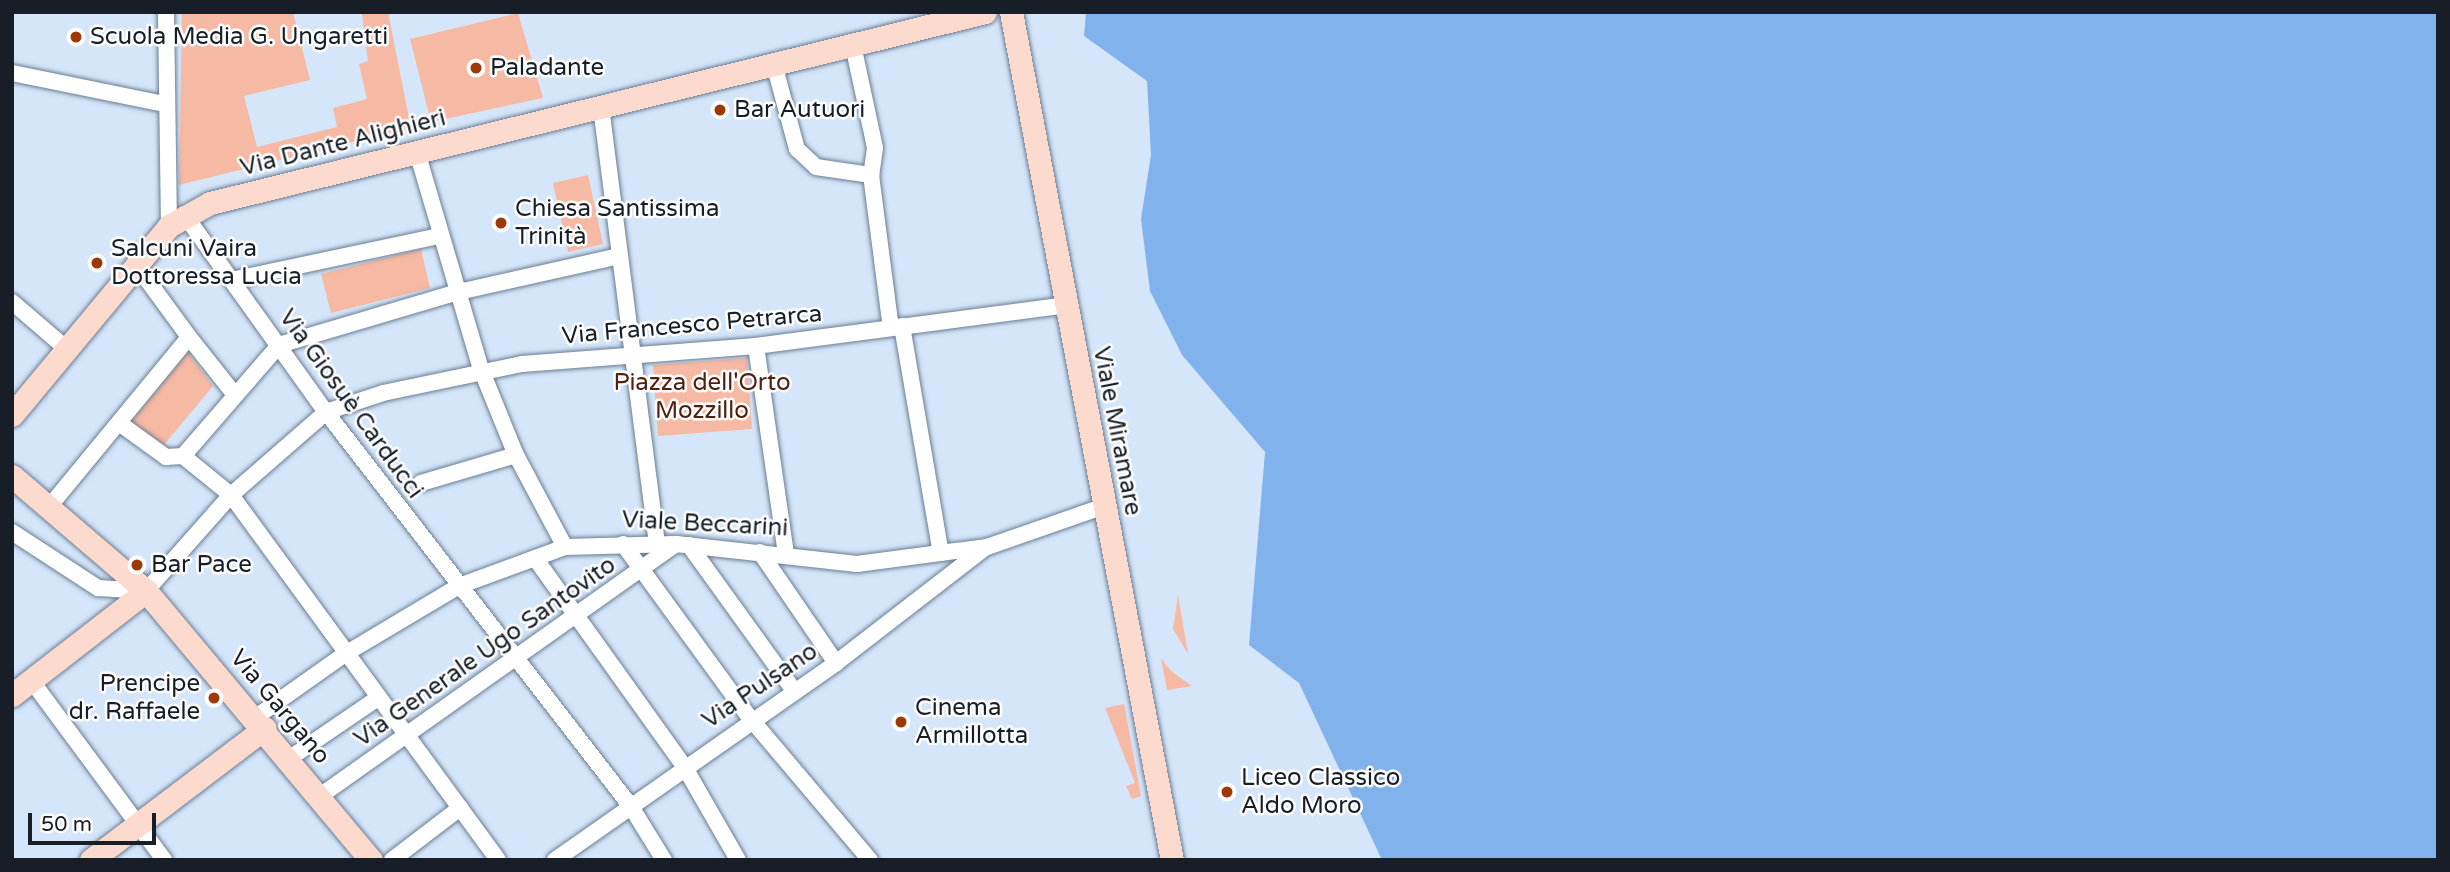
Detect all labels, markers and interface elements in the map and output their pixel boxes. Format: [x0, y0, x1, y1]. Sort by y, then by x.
place label: Scuola Media G. Ungaretti [90, 23, 388, 51]
marker: Scuola Media G. Ungaretti [68, 29, 84, 45]
place label: Paladante [490, 54, 604, 82]
marker: Paladante [468, 60, 484, 76]
place label: Bar Autuori [734, 96, 865, 124]
marker: Bar Autuori [712, 102, 728, 118]
street label: Via Dante Alighieri [237, 104, 449, 182]
place label: Chiesa Santissima Trinità [515, 195, 719, 251]
marker: Chiesa Santissima Trinità [493, 215, 509, 231]
place label: Salcuni Vaira Dottoressa Lucia [111, 235, 302, 291]
marker: Salcuni Vaira Dottoressa Lucia [89, 255, 105, 271]
street label: Via Francesco Petrarca [561, 299, 823, 351]
street label: Via Giosuè Carducci [273, 304, 429, 504]
street label: Viale Miramare [1087, 344, 1147, 518]
park label: Piazza dell'Orto Mozzillo [613, 369, 791, 425]
street label: Viale Beccarini [621, 505, 789, 543]
place label: Bar Pace [151, 551, 252, 579]
street label: Via Generale Ugo Santovito [349, 551, 621, 753]
marker: Bar Pace [129, 557, 145, 573]
street label: Via Pulsano [697, 637, 823, 735]
street label: Via Gargano [224, 644, 336, 770]
place label: Prencipe dr. Raffaele [69, 670, 200, 726]
marker: Prencipe dr. Raffaele [206, 690, 222, 706]
place label: Cinema Armillotta [915, 694, 1028, 750]
marker: Cinema Armillotta [893, 714, 909, 730]
place label: Liceo Classico Aldo Moro [1241, 764, 1400, 820]
marker: Liceo Classico Aldo Moro [1219, 784, 1235, 800]
scale bar [32, 798, 159, 842]
text: 50 m [41, 812, 92, 837]

